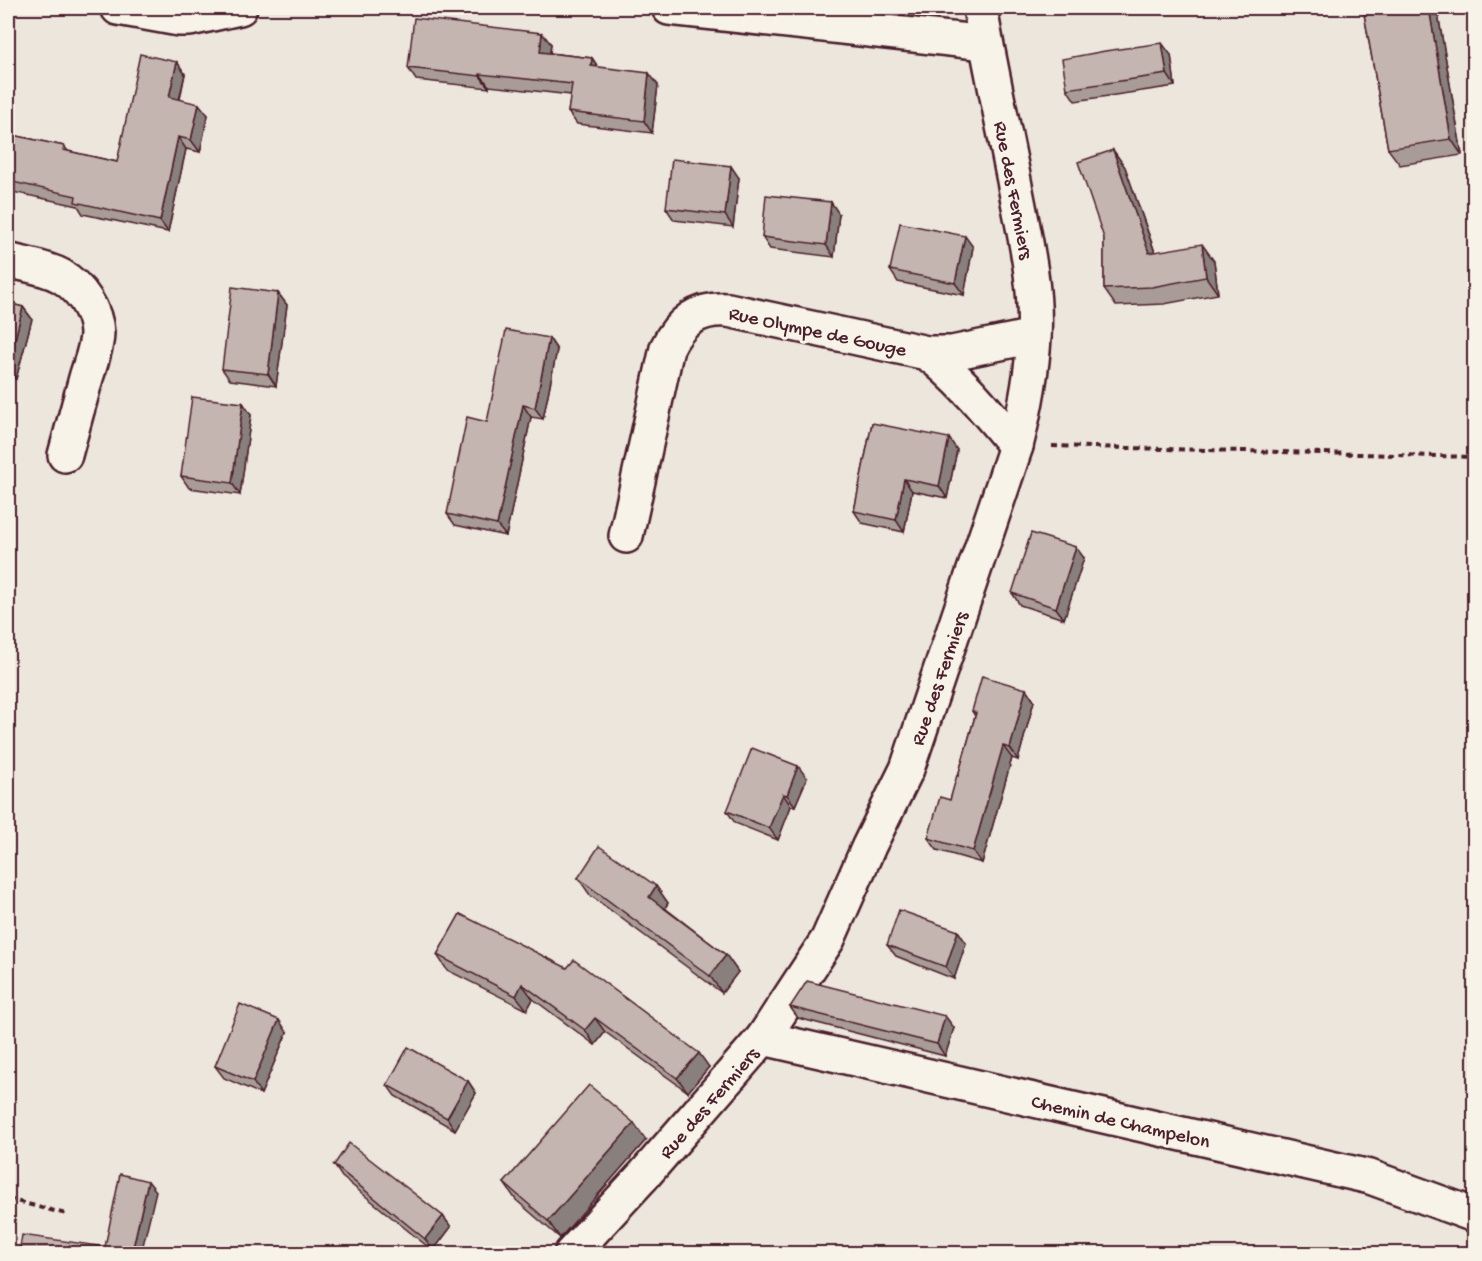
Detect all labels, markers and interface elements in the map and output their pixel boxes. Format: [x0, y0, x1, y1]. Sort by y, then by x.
street label: Rue des Fermiers [987, 120, 1036, 262]
street label: Rue Olympe de Gouge [726, 303, 909, 364]
street label: Rue des Fermiers [908, 609, 975, 749]
street label: Rue des Fermiers [656, 1043, 766, 1165]
street label: Chemin de Champelon [1029, 1092, 1212, 1155]

